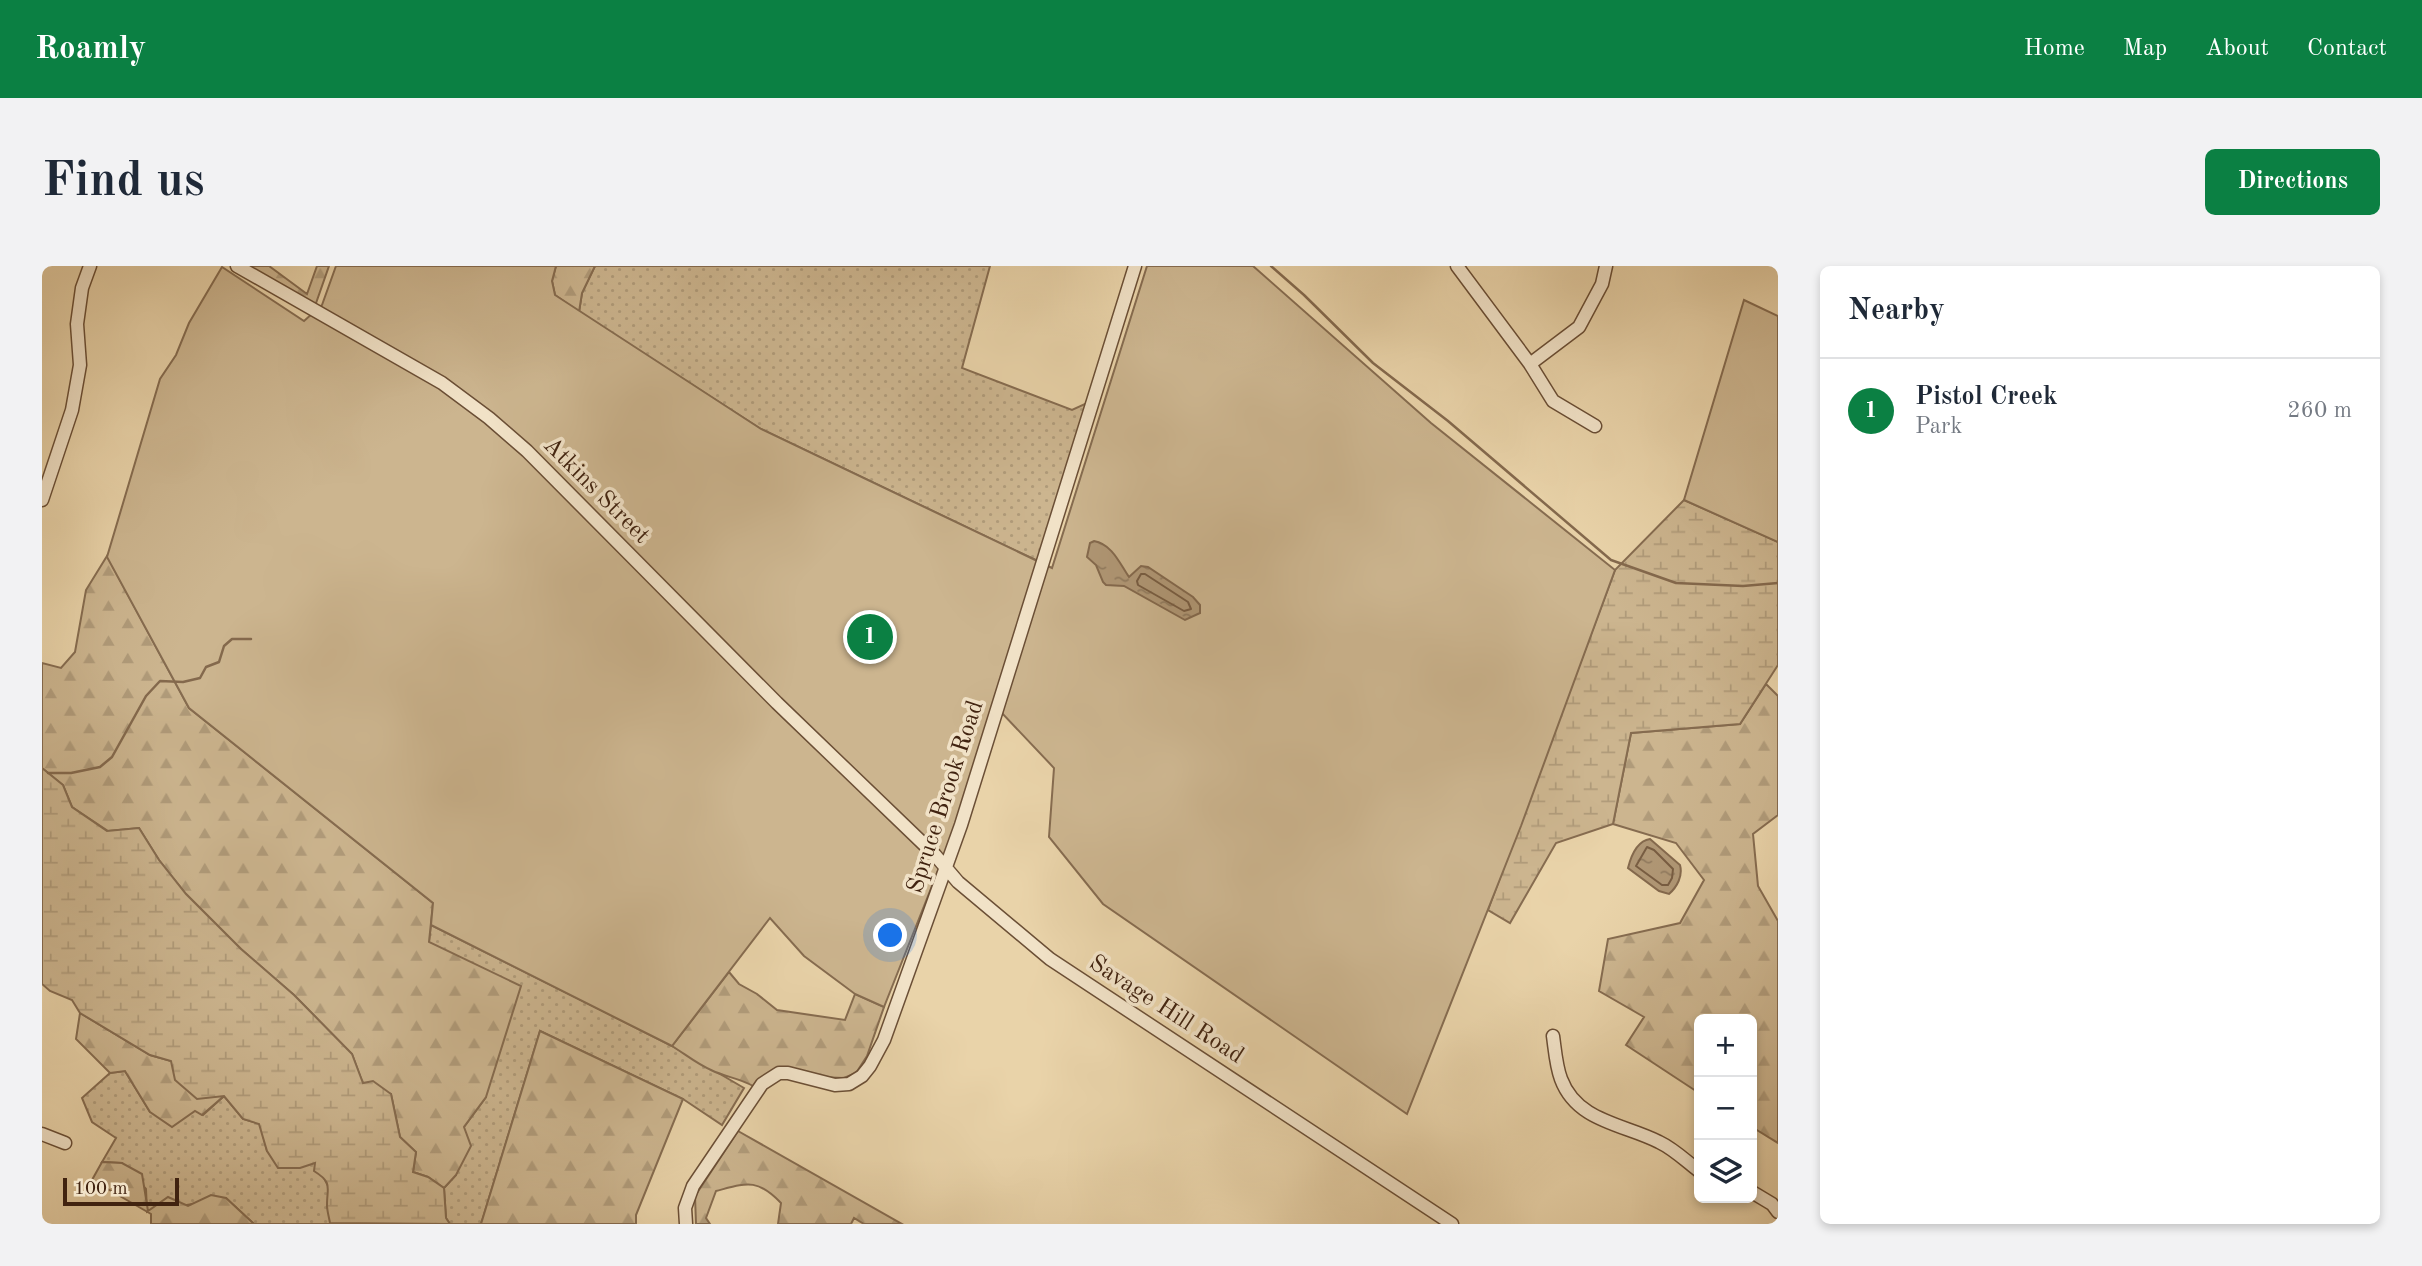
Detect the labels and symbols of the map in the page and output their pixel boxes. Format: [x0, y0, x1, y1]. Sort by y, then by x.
street label: Atkins Street [538, 433, 654, 549]
pin: 1 [847, 611, 893, 663]
street label: Spruce Brook Road [904, 698, 988, 896]
your location [873, 918, 907, 952]
street label: Savage Hill Road [1084, 951, 1248, 1069]
scale bar [63, 1175, 178, 1207]

